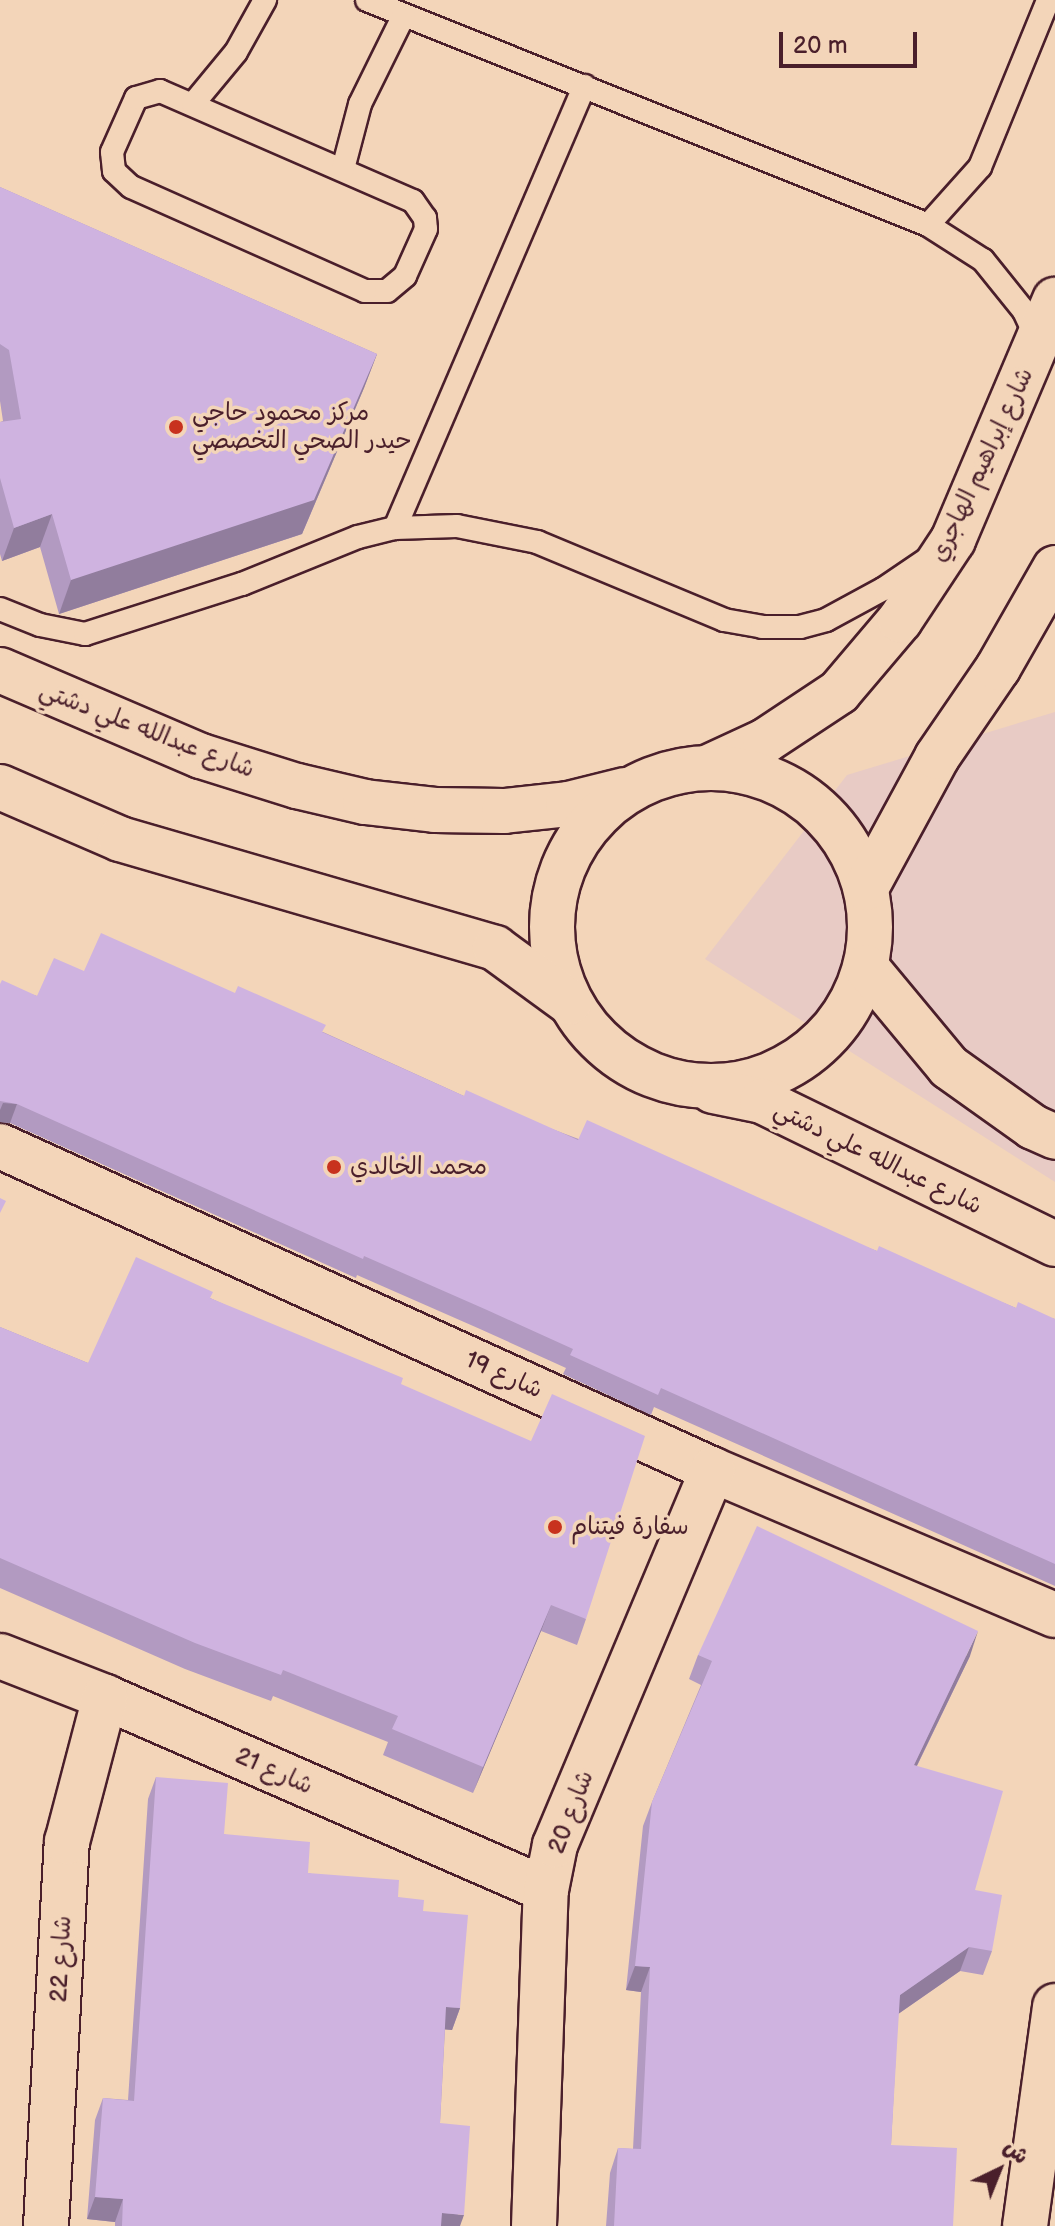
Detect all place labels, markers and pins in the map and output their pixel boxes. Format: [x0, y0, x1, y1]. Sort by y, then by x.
place label: مركز محمود حاجي حيدر الصحي التخصصي [192, 399, 412, 455]
marker: مركز محمود حاجي حيدر الصحي التخصصي [167, 418, 185, 436]
place label: محمد الخالدي [350, 1153, 487, 1181]
marker: محمد الخالدي [325, 1158, 343, 1176]
place label: سفارة فيتنام [571, 1513, 689, 1541]
marker: سفارة فيتنام [546, 1518, 564, 1536]

